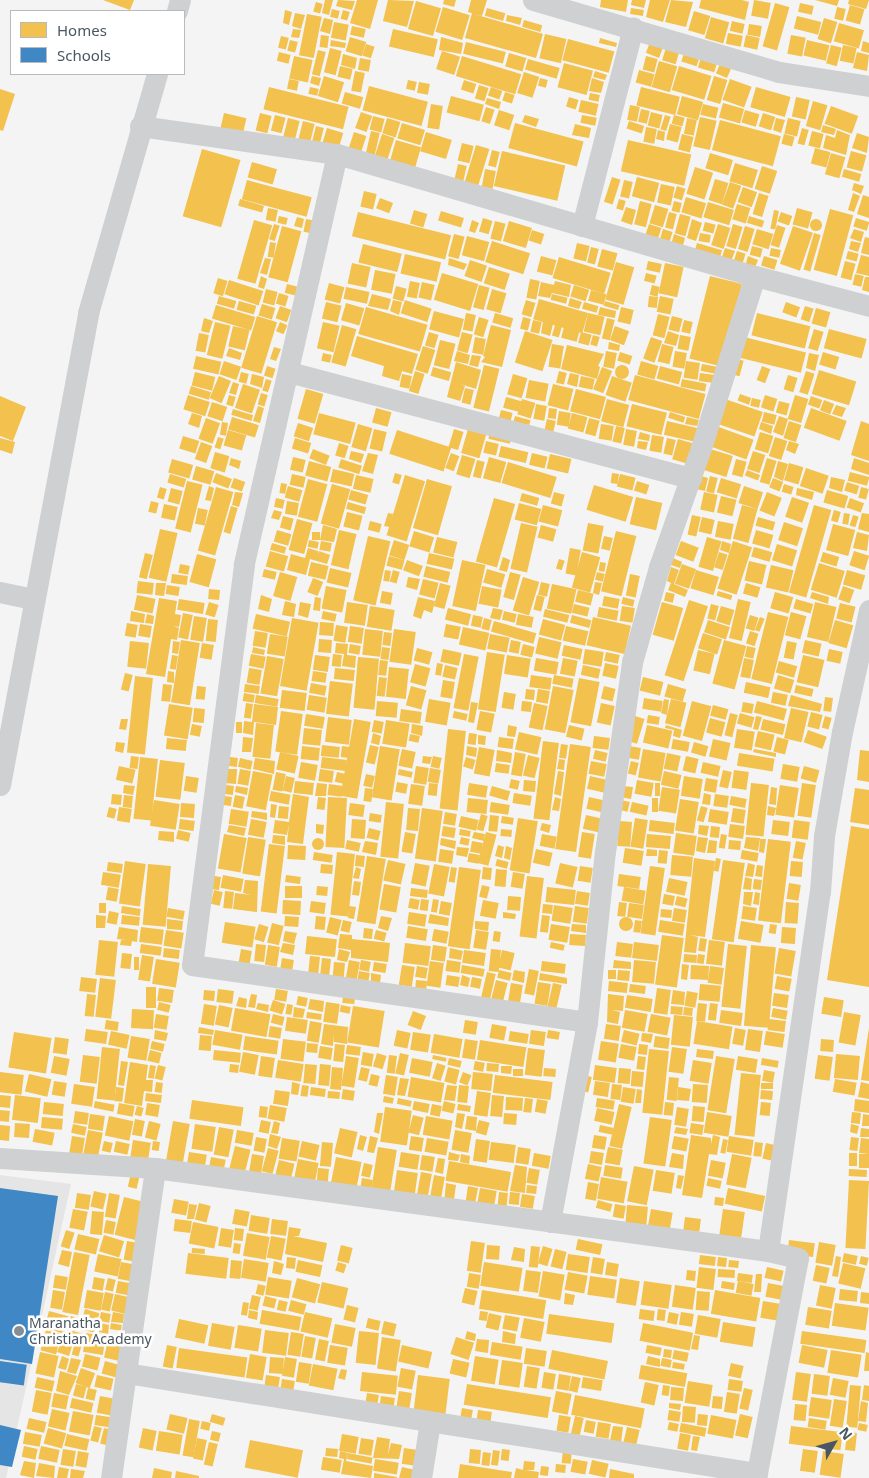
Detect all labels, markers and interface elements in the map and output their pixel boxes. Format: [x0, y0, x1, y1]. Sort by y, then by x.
legend [10, 10, 185, 75]
text: Homes [57, 20, 107, 40]
text: Schools [57, 45, 111, 65]
place label: Maranatha Christian Academy [29, 1315, 152, 1348]
marker: Maranatha Christian Academy [13, 1325, 25, 1337]
north arrow [809, 1418, 859, 1468]
text: N [835, 1423, 857, 1444]

